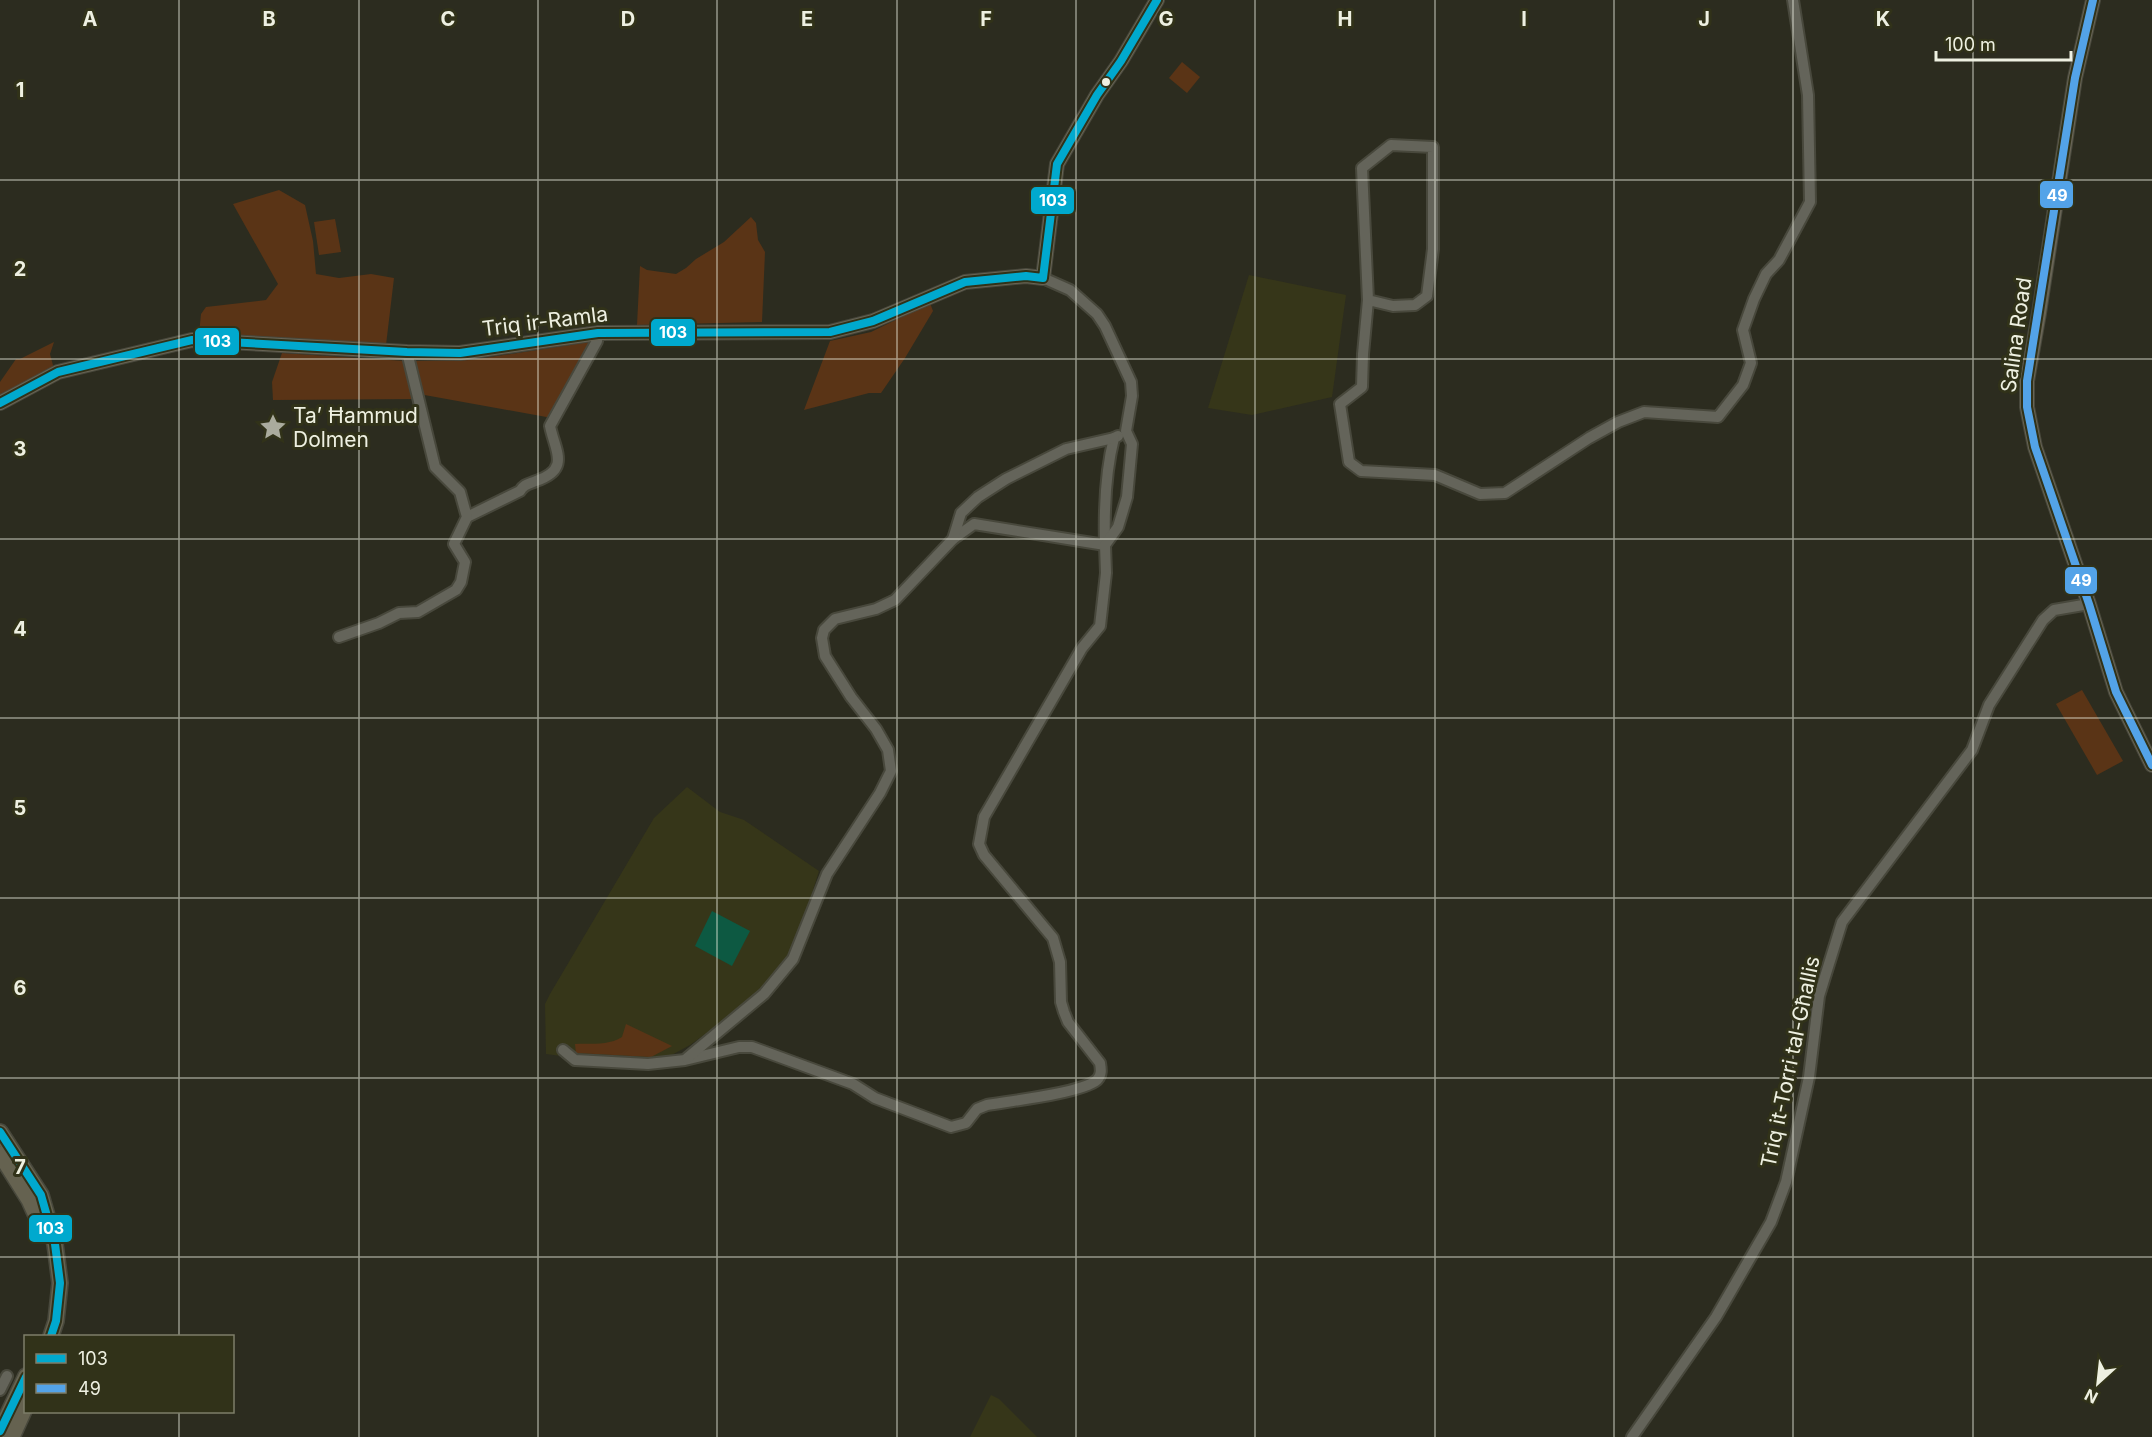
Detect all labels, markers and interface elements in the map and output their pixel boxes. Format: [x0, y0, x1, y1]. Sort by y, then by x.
text: A [83, 7, 98, 31]
text: B [262, 7, 276, 31]
text: C [441, 7, 455, 31]
text: D [621, 7, 635, 31]
text: E [801, 7, 813, 31]
text: F [980, 7, 992, 31]
text: G [1158, 7, 1174, 31]
text: H [1338, 7, 1352, 31]
text: I [1521, 7, 1527, 31]
text: J [1698, 7, 1710, 31]
text: K [1876, 7, 1890, 31]
scale bar [1936, 24, 2071, 62]
text: 100 m [1945, 34, 1996, 55]
unlabelled marker [1100, 76, 1112, 88]
text: 1 [16, 78, 24, 102]
line badge: 49 [2039, 180, 2074, 209]
text: 49 [2046, 185, 2068, 205]
line badge: 103 [1030, 186, 1075, 215]
text: 103 [1039, 190, 1067, 210]
text: 2 [14, 257, 26, 281]
street label: Salina Road [1996, 276, 2036, 394]
street label: Triq ir-Ramla [481, 301, 609, 341]
line badge: 103 [650, 318, 696, 347]
text: 103 [659, 322, 687, 342]
line badge: 103 [194, 327, 240, 356]
text: 103 [203, 331, 231, 351]
place label: Ta’ Ħammud Dolmen [293, 403, 418, 452]
place icon: Ta’ Ħammud Dolmen [258, 412, 288, 442]
text: 3 [14, 437, 26, 461]
line badge: 49 [2064, 566, 2098, 595]
text: 49 [2070, 570, 2092, 590]
text: 4 [13, 617, 27, 641]
text: 5 [14, 796, 26, 820]
street label: Triq it-Torri tal-Għallis [1755, 954, 1825, 1170]
text: 6 [14, 976, 27, 1000]
text: 7 [14, 1155, 26, 1179]
line badge: 103 [28, 1214, 73, 1243]
text: 103 [36, 1218, 64, 1238]
legend [24, 1335, 234, 1413]
text: 103 [78, 1348, 108, 1369]
north arrow [2068, 1353, 2128, 1413]
text: 49 [78, 1378, 101, 1399]
text: N [2081, 1385, 2101, 1408]

